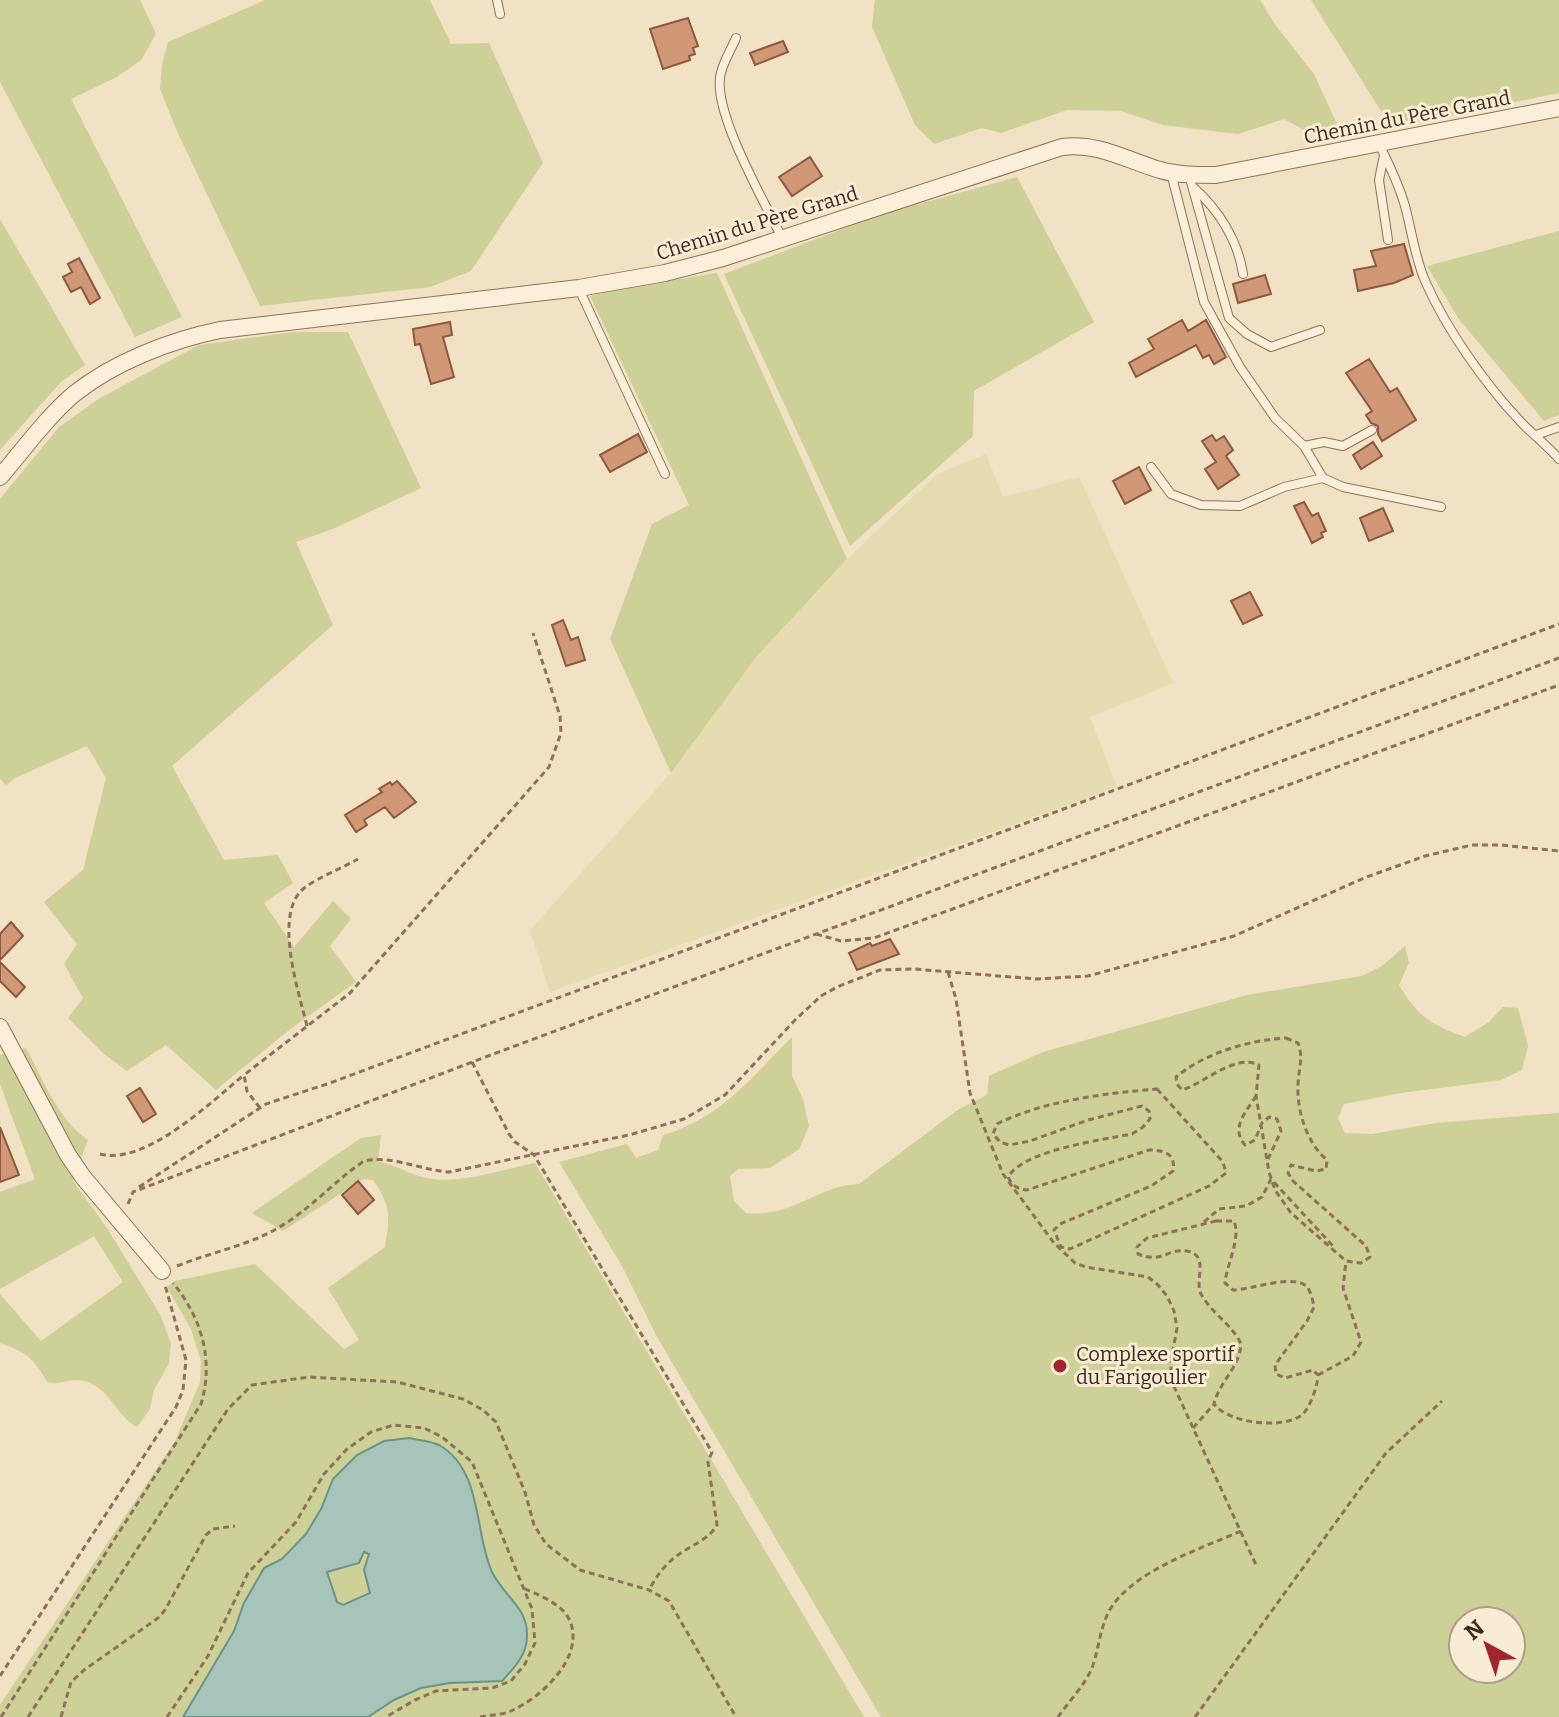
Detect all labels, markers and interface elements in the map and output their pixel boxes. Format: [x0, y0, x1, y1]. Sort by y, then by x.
street label: Chemin du Père Grand [1302, 85, 1512, 149]
street label: Chemin du Père Grand [653, 181, 861, 265]
place label: Complexe sportif du Farigoulier [1076, 1342, 1236, 1389]
marker: Complexe sportif du Farigoulier [1051, 1357, 1069, 1375]
north arrow [1447, 1605, 1527, 1685]
text: N [1459, 1614, 1490, 1646]

